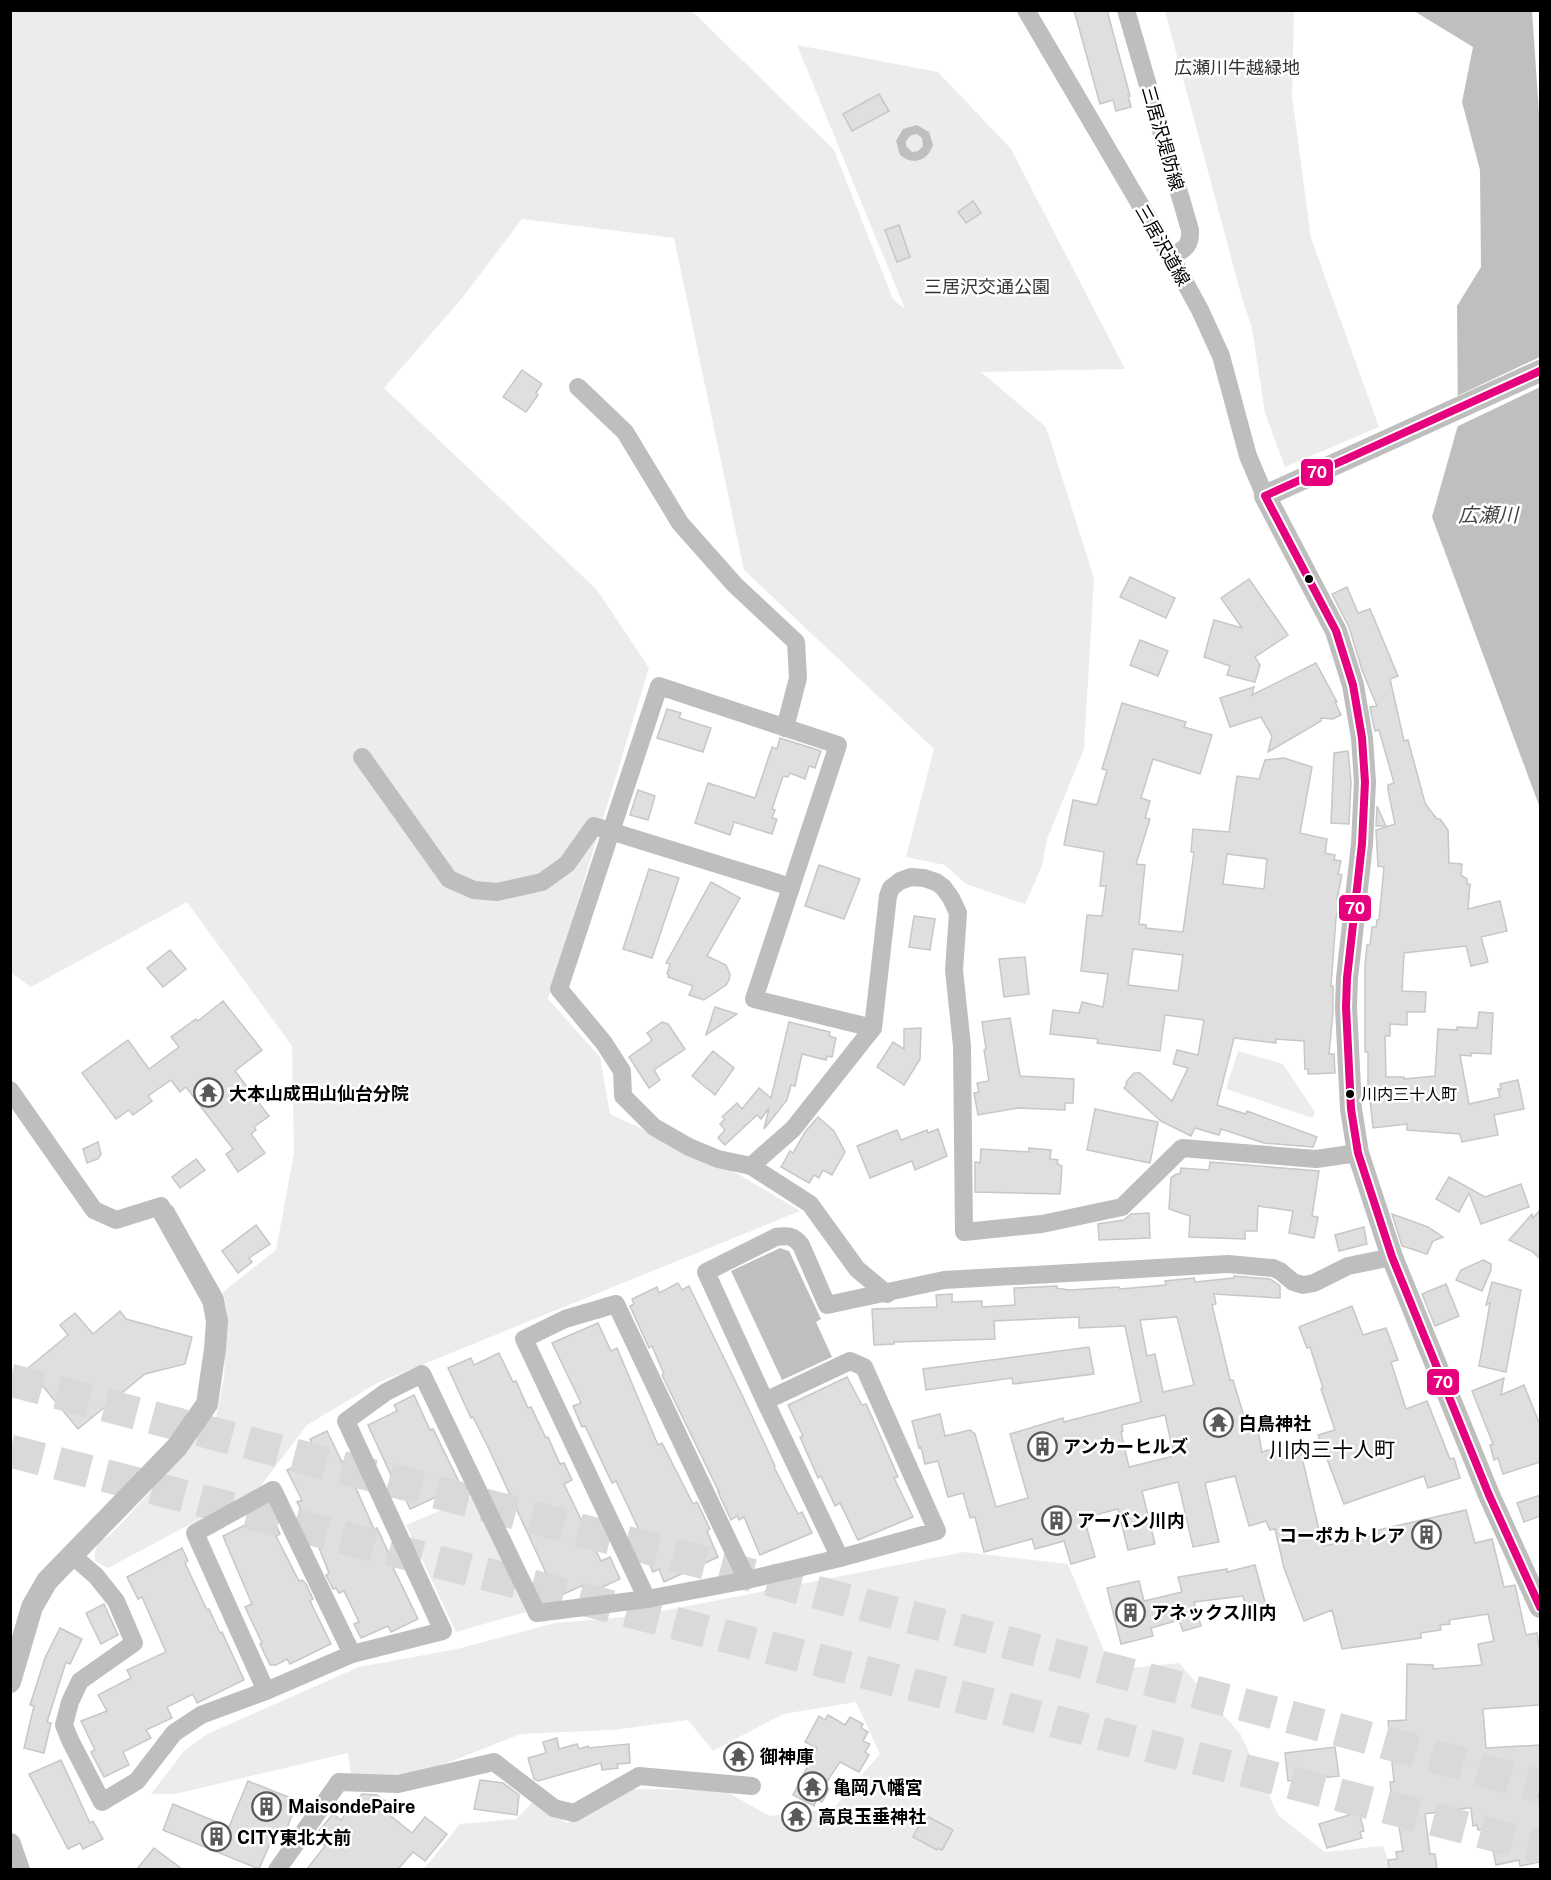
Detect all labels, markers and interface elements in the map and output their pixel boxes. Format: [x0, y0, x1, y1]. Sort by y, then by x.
park label: 広瀬川牛越緑地 [1174, 57, 1300, 78]
street label: 三居沢堤防線 [1138, 83, 1188, 193]
street label: 三居沢道線 [1131, 201, 1195, 289]
park label: 三居沢交通公園 [924, 276, 1050, 297]
line badge: 70 [1300, 458, 1334, 487]
text: 70 [1307, 463, 1327, 482]
water label: 広瀬川 [1458, 503, 1520, 527]
unlabelled marker [1303, 573, 1315, 585]
line badge: 70 [1338, 894, 1372, 922]
text: 70 [1345, 899, 1365, 918]
temple icon: 大本山成田山仙台分院 [192, 1077, 224, 1109]
place label: 大本山成田山仙台分院 [229, 1083, 409, 1104]
place label: 川内三十人町 [1361, 1085, 1457, 1104]
marker: 川内三十人町 [1344, 1088, 1356, 1100]
line badge: 70 [1426, 1368, 1460, 1396]
text: 70 [1433, 1373, 1453, 1392]
temple icon: 白鳥神社 [1202, 1407, 1234, 1439]
place label: 白鳥神社 [1239, 1413, 1311, 1434]
building icon: アンカーヒルズ [1026, 1430, 1058, 1462]
place label: アンカーヒルズ [1063, 1436, 1188, 1457]
district label: 川内三十人町 [1269, 1437, 1395, 1462]
building icon: アーバン川内 [1040, 1504, 1072, 1536]
place label: アーバン川内 [1077, 1510, 1185, 1531]
building icon: コーポカトレア [1410, 1519, 1442, 1551]
place label: コーポカトレア [1279, 1525, 1405, 1546]
building icon: アネックス川内 [1114, 1596, 1146, 1628]
place label: アネックス川内 [1151, 1602, 1276, 1623]
temple icon: 御神庫 [723, 1740, 755, 1772]
place label: 御神庫 [759, 1746, 814, 1767]
temple icon: 亀岡八幡宮 [796, 1771, 828, 1803]
place label: 亀岡八幡宮 [833, 1777, 923, 1798]
building icon: MaisondePaire [251, 1790, 283, 1822]
place label: MaisondePaire [288, 1796, 415, 1817]
temple icon: 高良玉垂神社 [781, 1800, 813, 1832]
place label: 高良玉垂神社 [818, 1806, 926, 1827]
building icon: CITY東北大前 [200, 1821, 232, 1853]
place label: CITY東北大前 [237, 1827, 351, 1848]

